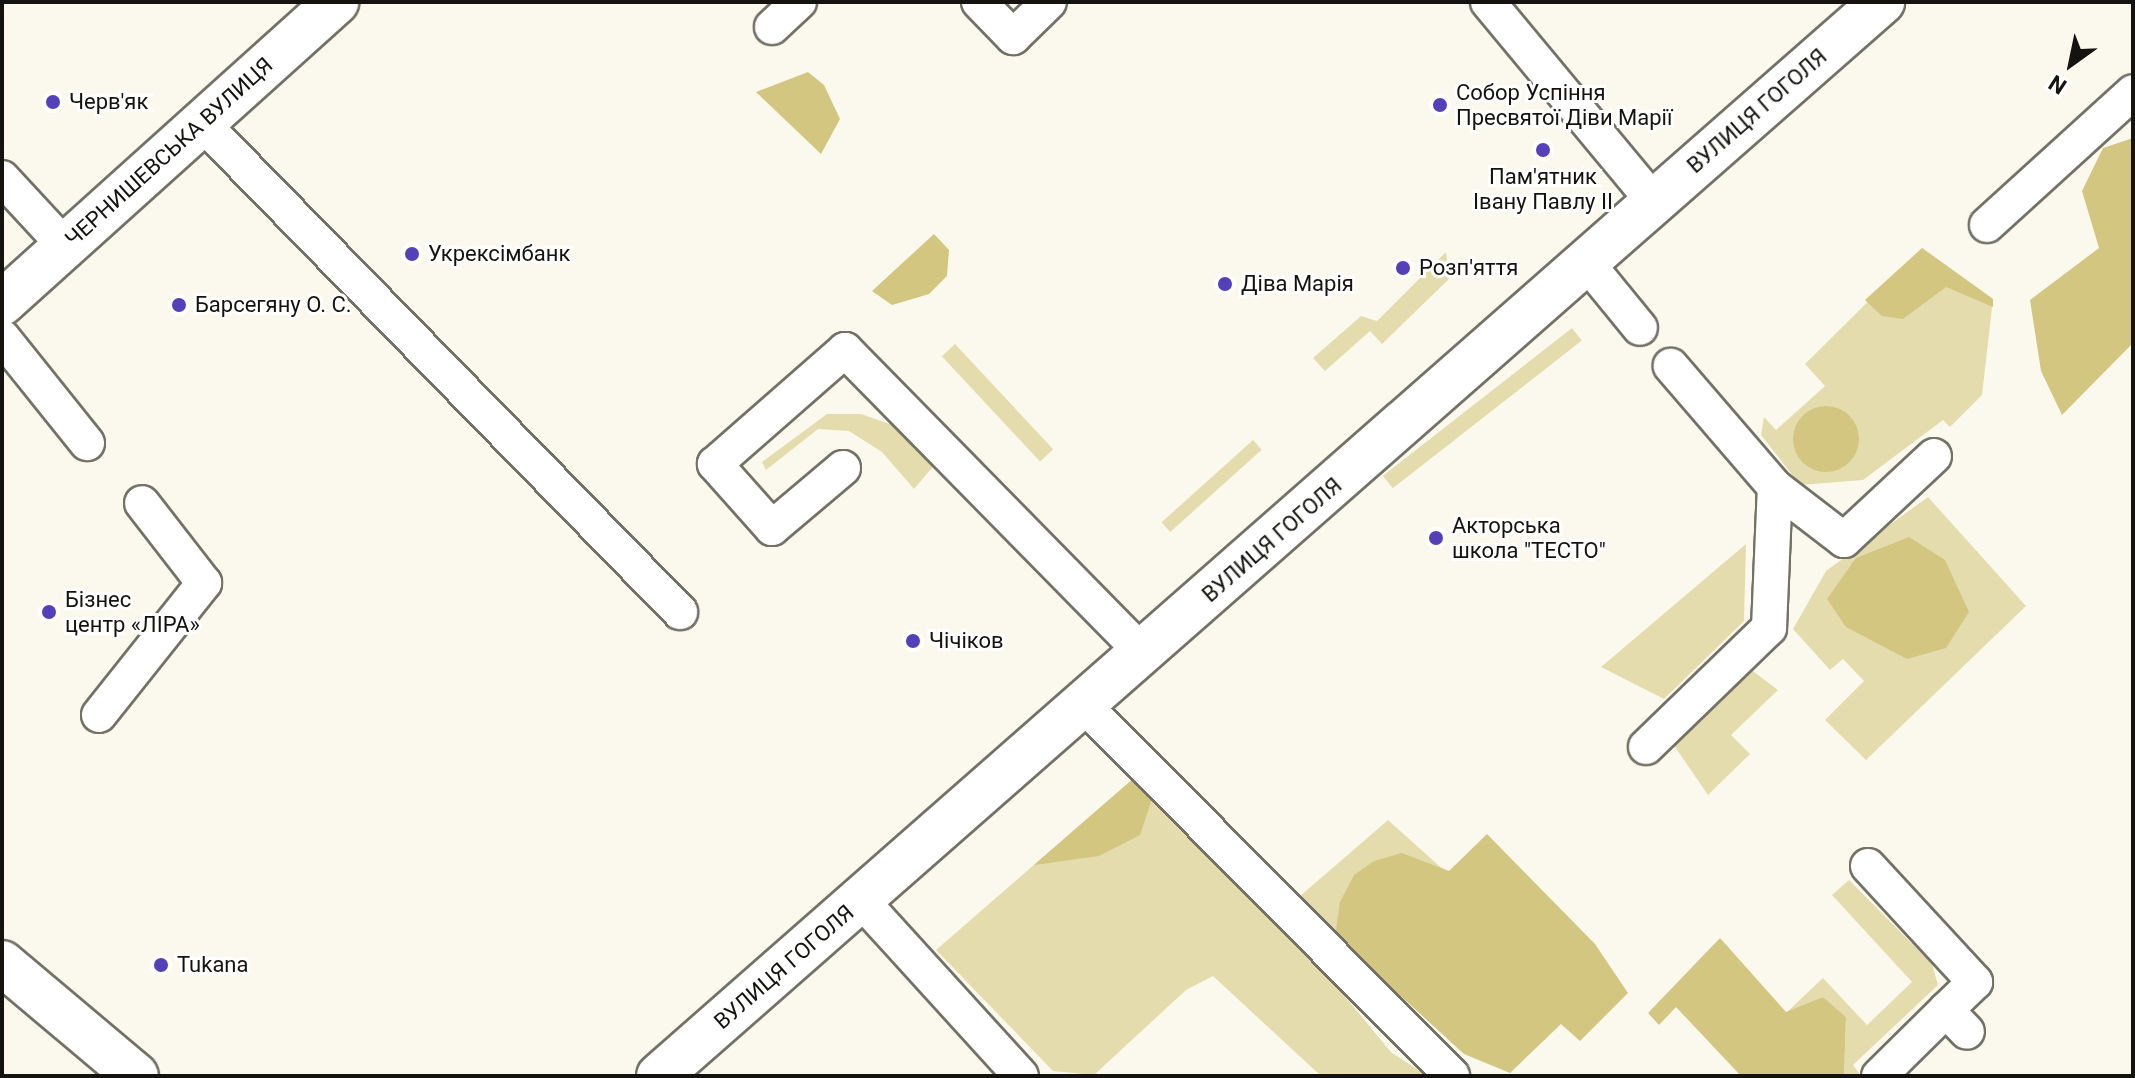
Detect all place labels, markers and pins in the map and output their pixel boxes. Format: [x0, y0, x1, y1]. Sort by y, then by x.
place label: Собор Успіння Пресвятої Діви Марії [1456, 79, 1672, 130]
place label: Черв'як [69, 89, 148, 115]
marker: Черв'як [44, 93, 62, 111]
marker: Собор Успіння Пресвятої Діви Марії [1431, 96, 1449, 114]
marker: Пам'ятник Івану Павлу II [1534, 141, 1552, 159]
place label: Пам'ятник Івану Павлу II [1473, 163, 1613, 214]
place label: Укрексімбанк [428, 241, 570, 267]
marker: Укрексімбанк [403, 245, 421, 263]
place label: Розп'яття [1419, 255, 1518, 281]
marker: Розп'яття [1394, 259, 1412, 277]
place label: Діва Марія [1241, 271, 1354, 297]
marker: Діва Марія [1216, 275, 1234, 293]
place label: Барсегяну О. С. [195, 292, 352, 318]
marker: Барсегяну О. С. [170, 296, 188, 314]
place label: Акторська школа "ТЕСТО" [1452, 512, 1606, 564]
marker: Акторська школа "ТЕСТО" [1427, 529, 1445, 547]
place label: Бізнес центр «ЛІРА» [65, 586, 200, 638]
marker: Бізнес центр «ЛІРА» [40, 603, 58, 621]
place label: Чічіков [929, 628, 1004, 654]
marker: Чічіков [904, 632, 922, 650]
place label: Tukana [177, 952, 248, 978]
marker: Tukana [152, 956, 170, 974]

